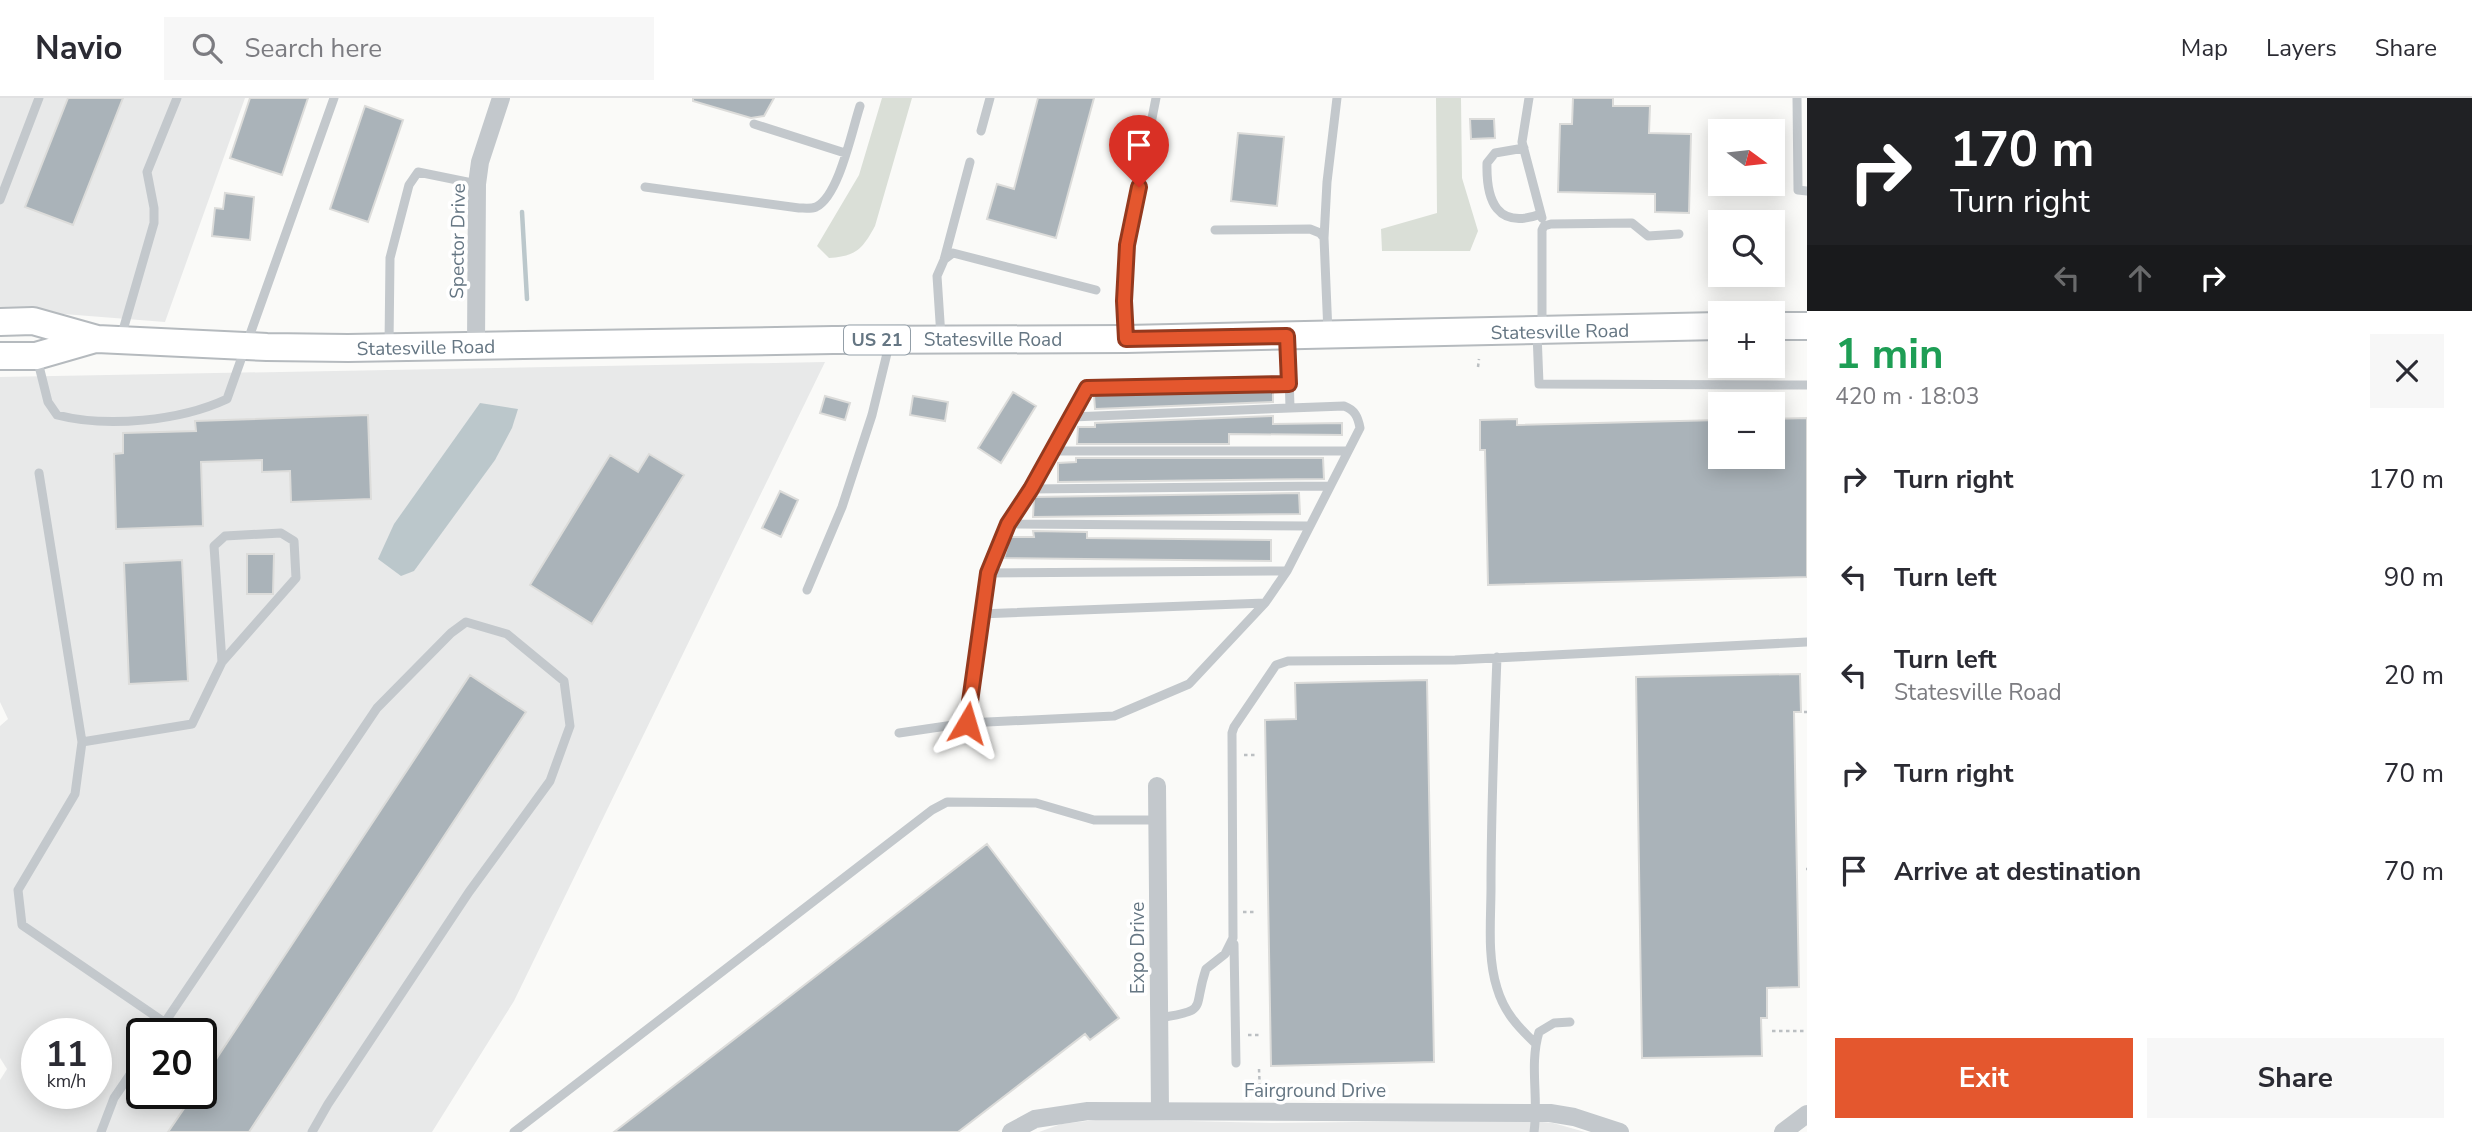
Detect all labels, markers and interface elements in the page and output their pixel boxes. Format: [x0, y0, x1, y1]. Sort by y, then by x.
search box [164, 17, 654, 80]
text: Navio [35, 26, 122, 71]
icon: search [188, 29, 226, 67]
text: Search here [244, 31, 382, 66]
text: Map [2181, 32, 2228, 64]
text: Layers [2266, 32, 2337, 64]
text: Share [2375, 32, 2437, 64]
pin [1109, 115, 1169, 187]
text: 170 m [1950, 116, 2094, 183]
north arrow [1708, 119, 1785, 196]
map controls [1708, 119, 1785, 469]
icon: arrive [1120, 126, 1158, 164]
icon: right [1835, 126, 1926, 217]
text: Turn right [1950, 180, 2090, 223]
street label: Spector Drive [444, 183, 472, 299]
button: search [1708, 210, 1785, 287]
icon: left [2048, 259, 2086, 297]
icon: ahead [2121, 259, 2159, 297]
icon: right [2194, 259, 2232, 297]
button: + [1708, 301, 1785, 378]
street label: Statesville Road [1491, 318, 1629, 346]
road number: US 21 [844, 326, 910, 354]
text: 1 min [1835, 326, 1944, 383]
street label: Statesville Road [924, 327, 1062, 353]
street label: Statesville Road [357, 334, 495, 362]
button: close [2370, 334, 2444, 408]
text: 420 m · 18:03 [1835, 381, 1980, 412]
button: − [1708, 392, 1785, 469]
icon: right [1835, 460, 1873, 498]
text: Turn right [1894, 462, 2013, 497]
text: 170 m [2368, 462, 2444, 497]
icon: left [1835, 558, 1873, 596]
text: Turn left [1894, 560, 1997, 595]
text: 90 m [2384, 560, 2444, 595]
text: Turn left [1894, 642, 1997, 677]
icon: left [1835, 656, 1873, 694]
text: 20 m [2384, 658, 2444, 693]
text: Statesville Road [1894, 677, 2062, 708]
position arrow [930, 686, 1004, 760]
icon: right [1835, 754, 1873, 792]
text: Turn right [1894, 756, 2013, 791]
text: 70 m [2384, 756, 2444, 791]
icon: arrive [1835, 852, 1873, 890]
text: Arrive at destination [1894, 854, 2141, 889]
text: 70 m [2384, 854, 2444, 889]
street label: Expo Drive [1125, 902, 1151, 994]
speed limit sign: 20 [126, 1018, 217, 1109]
text: 11 [45, 1031, 88, 1078]
button: Exit [1835, 1038, 2133, 1118]
button: Share [2147, 1038, 2444, 1118]
text: km/h [47, 1069, 86, 1093]
street label: Fairground Drive [1244, 1078, 1386, 1104]

